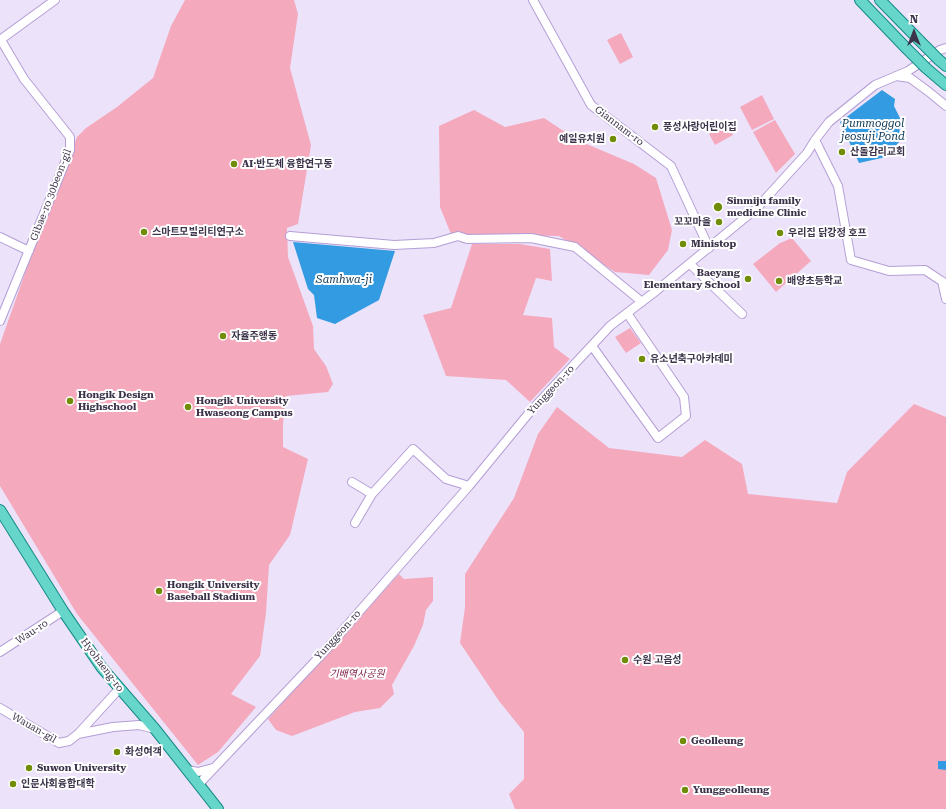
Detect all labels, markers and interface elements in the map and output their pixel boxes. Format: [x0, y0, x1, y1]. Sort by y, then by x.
north arrow [894, 12, 934, 52]
text: N [910, 13, 918, 26]
street label: Giannam-ro [592, 104, 646, 148]
water label: Pummoggol jeosuji Pond [841, 117, 905, 143]
place label: 풍성사랑어린이집 [663, 121, 737, 133]
marker: 풍성사랑어린이집 [650, 122, 660, 132]
place label: 예일유치원 [559, 133, 605, 145]
marker: 예일유치원 [608, 134, 618, 144]
place label: 산돌감리교회 [850, 146, 905, 158]
street label: Gibae-ro 30beon-gil [28, 147, 74, 243]
marker: 산돌감리교회 [837, 147, 847, 157]
place label: AI·반도체 융합연구동 [242, 158, 332, 170]
marker: AI·반도체 융합연구동 [229, 159, 239, 169]
place label: Sinmiju family medicine Clinic [727, 195, 806, 218]
marker: Sinmiju family medicine Clinic [712, 201, 724, 213]
place label: 꼬꼬마을 [674, 216, 711, 228]
marker: 꼬꼬마을 [714, 217, 724, 227]
place label: 스마트모빌리티연구소 [152, 226, 244, 238]
marker: 스마트모빌리티연구소 [139, 227, 149, 237]
place label: 우리집 닭강정 호프 [788, 227, 867, 239]
marker: 우리집 닭강정 호프 [775, 228, 785, 238]
place label: Ministop [691, 238, 736, 250]
marker: Ministop [678, 239, 688, 249]
place label: Baeyang Elementary School [644, 267, 740, 290]
water label: Samhwa-ji [316, 273, 372, 287]
marker: Baeyang Elementary School [743, 274, 753, 284]
place label: 배양초등학교 [787, 275, 842, 287]
marker: 배양초등학교 [774, 276, 784, 286]
place label: 자율주행동 [231, 330, 277, 342]
marker: 자율주행동 [218, 331, 228, 341]
place label: 유소년축구아카데미 [650, 353, 733, 365]
marker: 유소년축구아카데미 [637, 354, 647, 364]
street label: Yunggeon-ro [525, 363, 577, 417]
place label: Hongik Design Highschool [78, 389, 154, 412]
place label: Hongik University Hwaseong Campus [196, 395, 293, 418]
marker: Hongik Design Highschool [65, 396, 75, 406]
marker: Hongik University Hwaseong Campus [183, 402, 193, 412]
place label: Hongik University Baseball Stadium [167, 579, 260, 602]
marker: Hongik University Baseball Stadium [154, 586, 164, 596]
street label: Yunggeon-ro [312, 608, 364, 662]
street label: Wau-ro [14, 617, 50, 647]
street label: Hyohaeng-ro [78, 636, 126, 694]
place label: 수원 고읍성 [633, 654, 682, 666]
marker: 수원 고읍성 [620, 655, 630, 665]
park label: 기배역사공원 [329, 668, 385, 680]
street label: Wauan-gil [10, 710, 58, 746]
place label: Geolleung [691, 735, 743, 747]
marker: Geolleung [678, 736, 688, 746]
place label: 화성여객 [125, 746, 162, 758]
marker: 화성여객 [112, 747, 122, 757]
place label: Suwon University [37, 762, 126, 774]
marker: Suwon University [24, 763, 34, 773]
place label: 인문사회융합대학 [21, 778, 95, 790]
marker: 인문사회융합대학 [8, 779, 18, 789]
place label: Yunggeolleung [693, 784, 769, 796]
marker: Yunggeolleung [680, 785, 690, 795]

